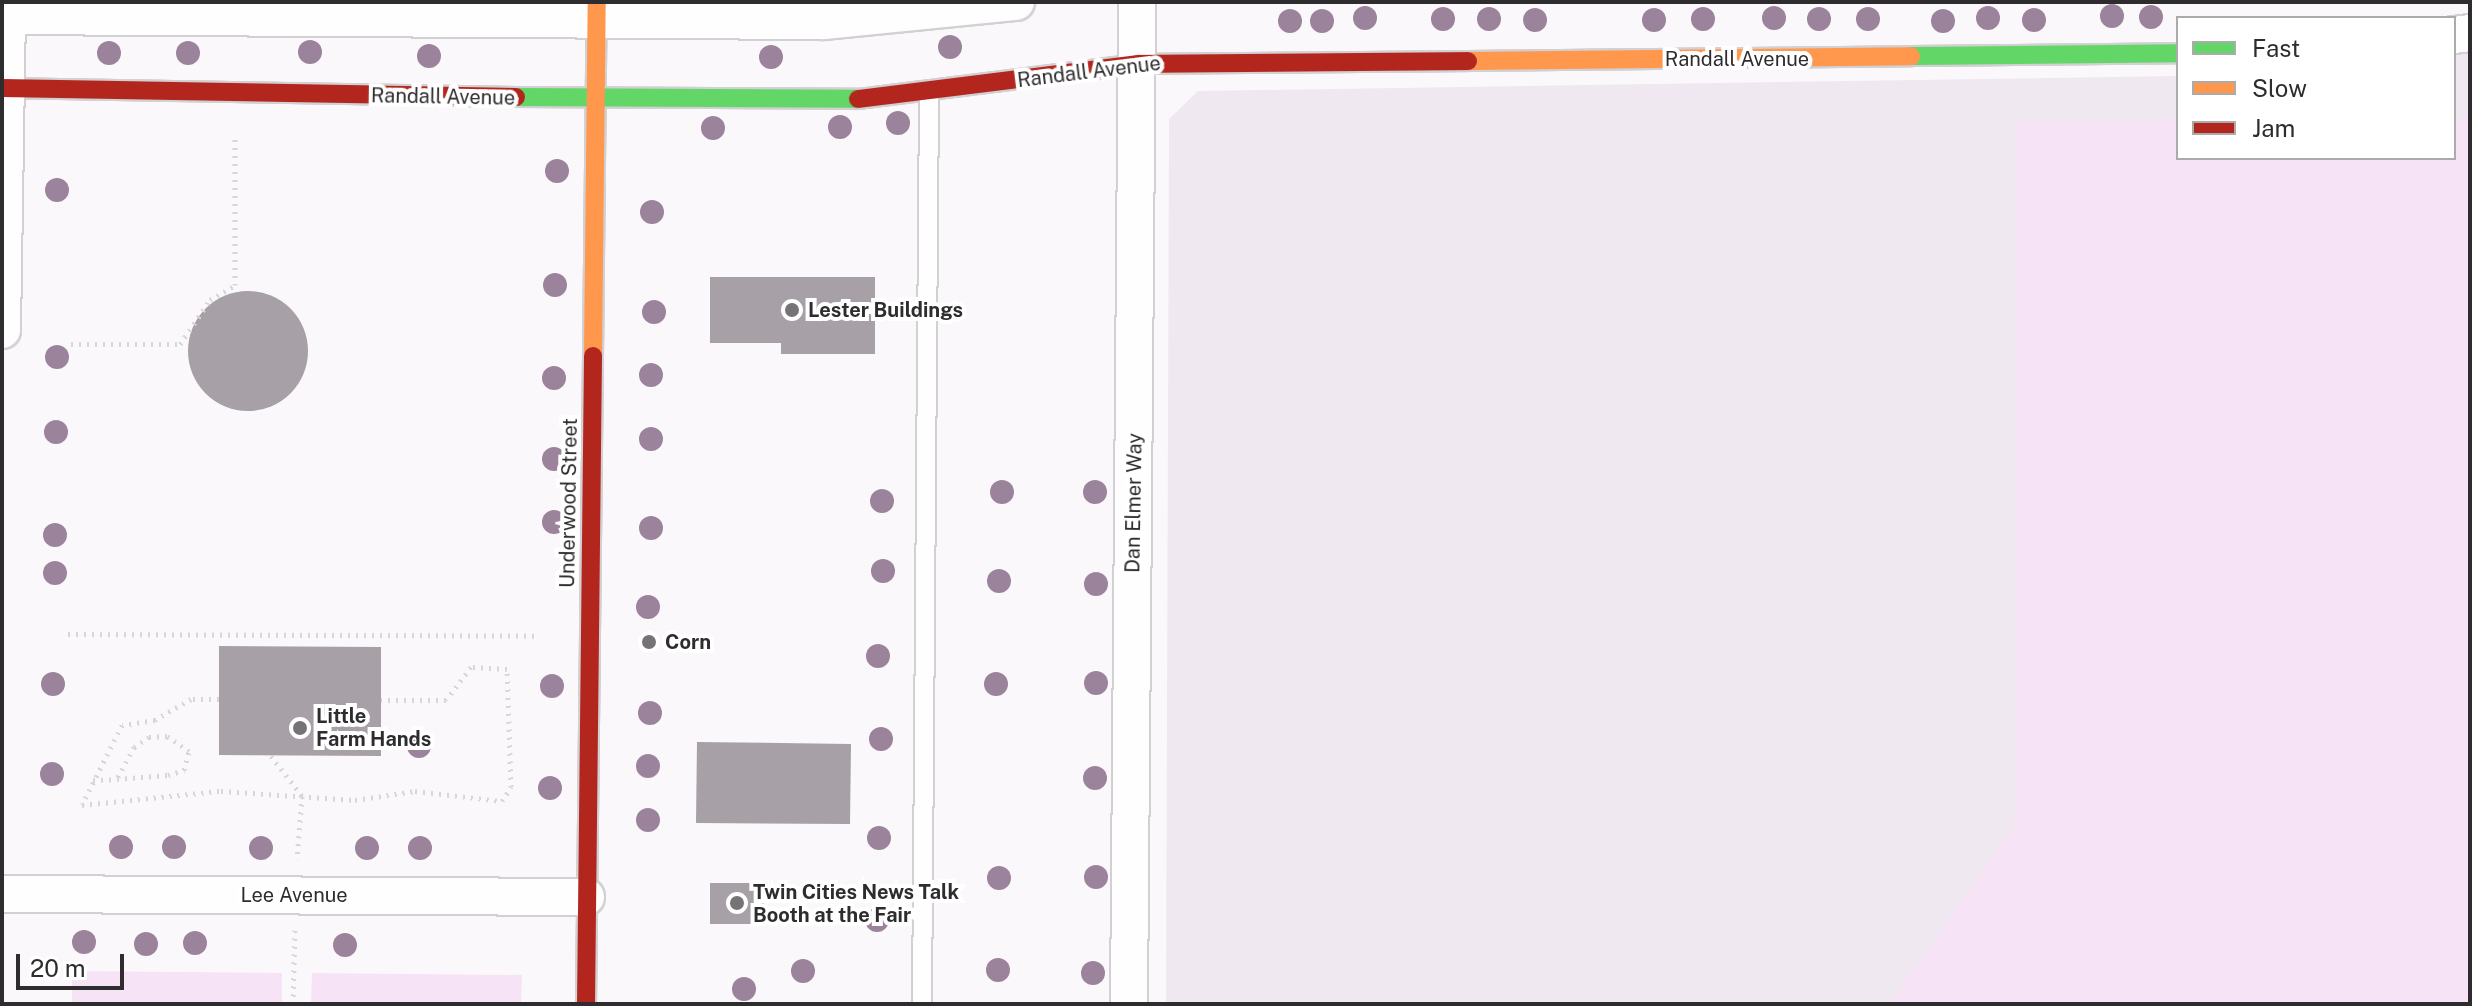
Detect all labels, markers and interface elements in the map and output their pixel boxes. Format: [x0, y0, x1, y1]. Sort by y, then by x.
legend [2176, 16, 2456, 160]
text: Fast [2252, 34, 2300, 62]
street label: Randall Avenue [1665, 47, 1809, 71]
street label: Randall Avenue [1016, 51, 1162, 93]
text: Slow [2252, 74, 2307, 102]
street label: Randall Avenue [371, 84, 515, 110]
text: Jam [2252, 114, 2295, 142]
place label: Lester Buildings [808, 298, 963, 322]
marker: Lester Buildings [783, 301, 801, 319]
street label: Underwood Street [556, 418, 582, 588]
street label: Dan Elmer Way [1121, 433, 1147, 573]
place label: Corn [665, 630, 711, 654]
marker: Corn [640, 633, 658, 651]
place label: Little Farm Hands [316, 704, 431, 751]
marker: Little Farm Hands [291, 719, 309, 737]
place label: Twin Cities News Talk Booth at the Fair [753, 880, 959, 927]
street label: Lee Avenue [240, 883, 348, 907]
marker: Twin Cities News Talk Booth at the Fair [728, 894, 746, 912]
scale bar [20, 938, 128, 988]
text: 20 m [30, 954, 86, 982]

